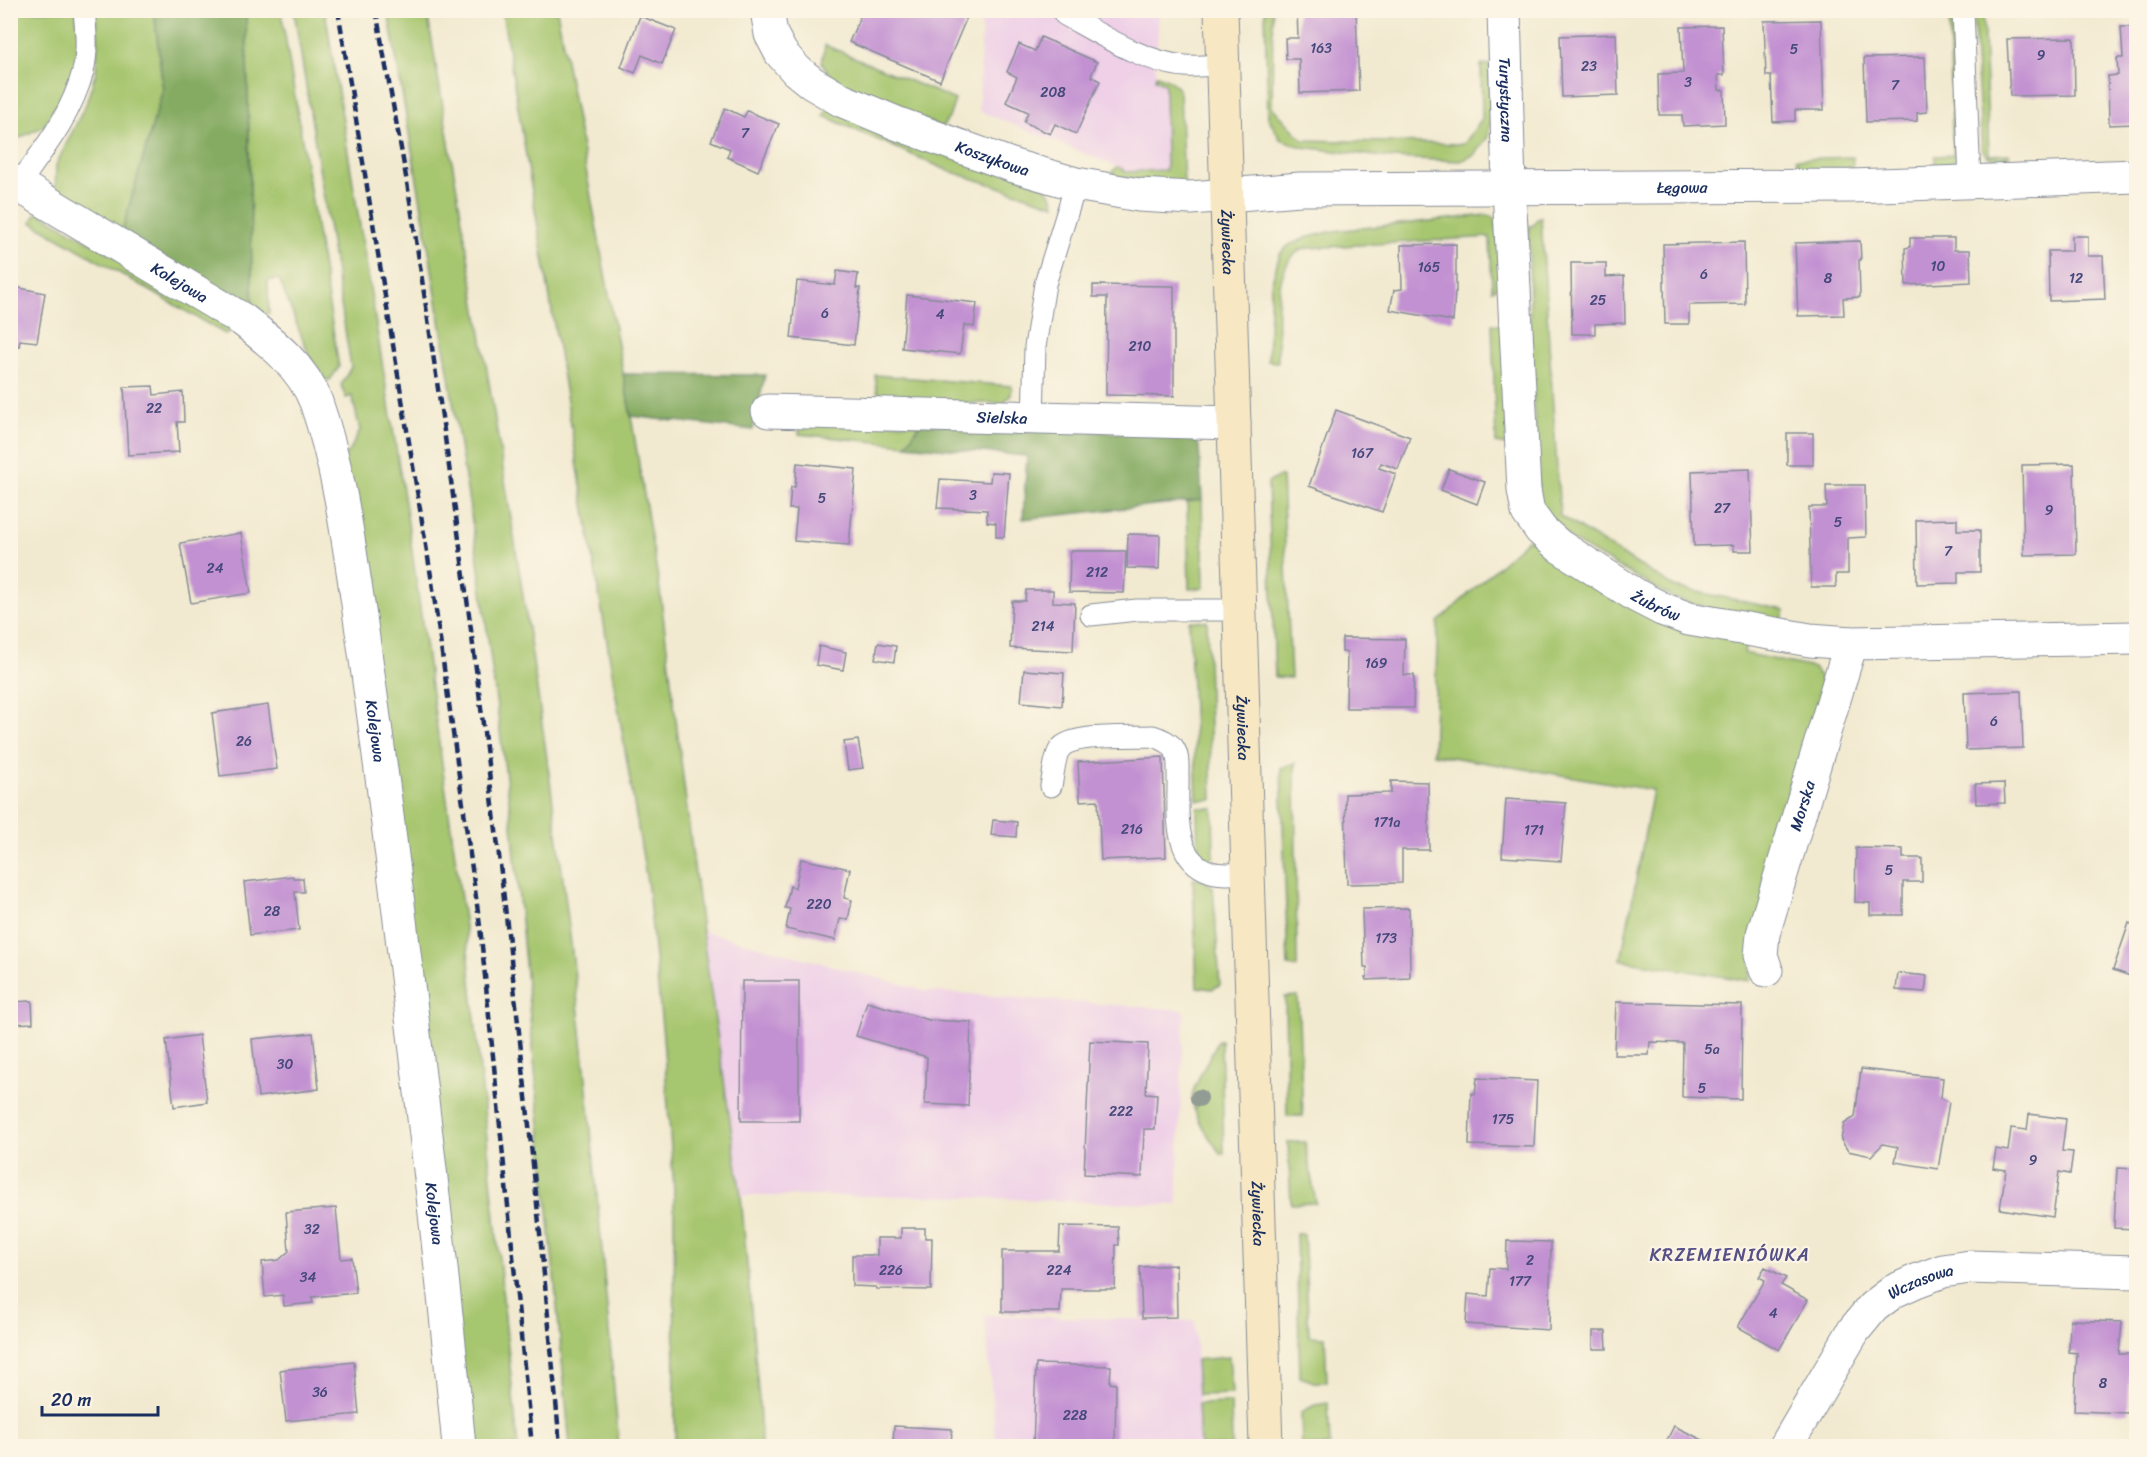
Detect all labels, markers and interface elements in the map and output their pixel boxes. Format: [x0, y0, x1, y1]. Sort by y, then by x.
house number: 163 [1310, 36, 1332, 61]
house number: 5 [1790, 37, 1799, 62]
house number: 9 [2037, 43, 2046, 68]
house number: 23 [1581, 54, 1597, 79]
street label: Turystyczna [1490, 57, 1522, 143]
house number: 3 [1684, 70, 1692, 95]
house number: 7 [1891, 73, 1900, 98]
house number: 208 [1040, 80, 1066, 105]
house number: 7 [741, 121, 750, 146]
street label: Koszykowa [951, 132, 1033, 185]
street label: Łęgowa [1657, 173, 1709, 202]
street label: Żywiecka [1212, 209, 1243, 275]
street label: Kolejowa [145, 254, 214, 311]
house number: 10 [1931, 254, 1946, 279]
house number: 165 [1418, 255, 1441, 280]
house number: 6 [1700, 262, 1708, 287]
house number: 8 [1824, 266, 1833, 291]
house number: 12 [2069, 266, 2083, 291]
house number: 25 [1590, 288, 1607, 313]
house number: 6 [821, 301, 829, 326]
house number: 4 [936, 302, 945, 327]
house number: 210 [1129, 334, 1152, 359]
house number: 22 [146, 396, 162, 421]
street label: Sielska [976, 402, 1028, 433]
house number: 167 [1351, 441, 1374, 466]
house number: 3 [969, 483, 977, 508]
house number: 5 [818, 486, 827, 511]
house number: 27 [1714, 496, 1731, 521]
house number: 9 [2045, 498, 2054, 523]
house number: 5 [1834, 510, 1843, 535]
house number: 7 [1944, 539, 1953, 564]
house number: 24 [207, 556, 224, 581]
house number: 212 [1086, 560, 1108, 585]
street label: Żubrów [1625, 582, 1685, 630]
house number: 214 [1032, 614, 1055, 639]
house number: 169 [1365, 651, 1388, 676]
street label: Żywiecka [1227, 695, 1259, 761]
street label: Kolejowa [357, 698, 394, 764]
house number: 6 [1990, 709, 1998, 734]
house number: 26 [236, 729, 252, 754]
street label: Morska [1781, 776, 1824, 835]
house number: 171a [1373, 810, 1401, 835]
house number: 216 [1121, 817, 1143, 842]
house number: 171 [1524, 818, 1544, 843]
house number: 5 [1885, 858, 1894, 883]
house number: 220 [806, 892, 832, 917]
house number: 28 [264, 899, 281, 924]
house number: 173 [1375, 926, 1397, 951]
house number: 5a [1704, 1037, 1720, 1062]
house number: 30 [277, 1052, 293, 1077]
house number: 5 [1698, 1076, 1707, 1101]
house number: 222 [1109, 1099, 1133, 1124]
house number: 175 [1492, 1107, 1515, 1132]
house number: 9 [2029, 1148, 2038, 1173]
street label: Żywiecka [1243, 1180, 1274, 1247]
street label: Kolejowa [417, 1181, 452, 1246]
house number: 32 [304, 1217, 320, 1242]
district label: KRZEMIENIÓWKA [1650, 1239, 1810, 1271]
house number: 2 [1526, 1248, 1534, 1273]
street label: Wczasowa [1880, 1256, 1955, 1307]
house number: 226 [879, 1258, 903, 1283]
house number: 224 [1047, 1258, 1072, 1283]
house number: 34 [300, 1265, 316, 1290]
house number: 177 [1509, 1269, 1532, 1294]
house number: 4 [1769, 1301, 1778, 1326]
house number: 8 [2099, 1371, 2108, 1396]
scale bar [42, 1379, 158, 1417]
house number: 36 [312, 1380, 328, 1405]
text: 20 m [51, 1384, 91, 1416]
house number: 228 [1063, 1403, 1088, 1428]

